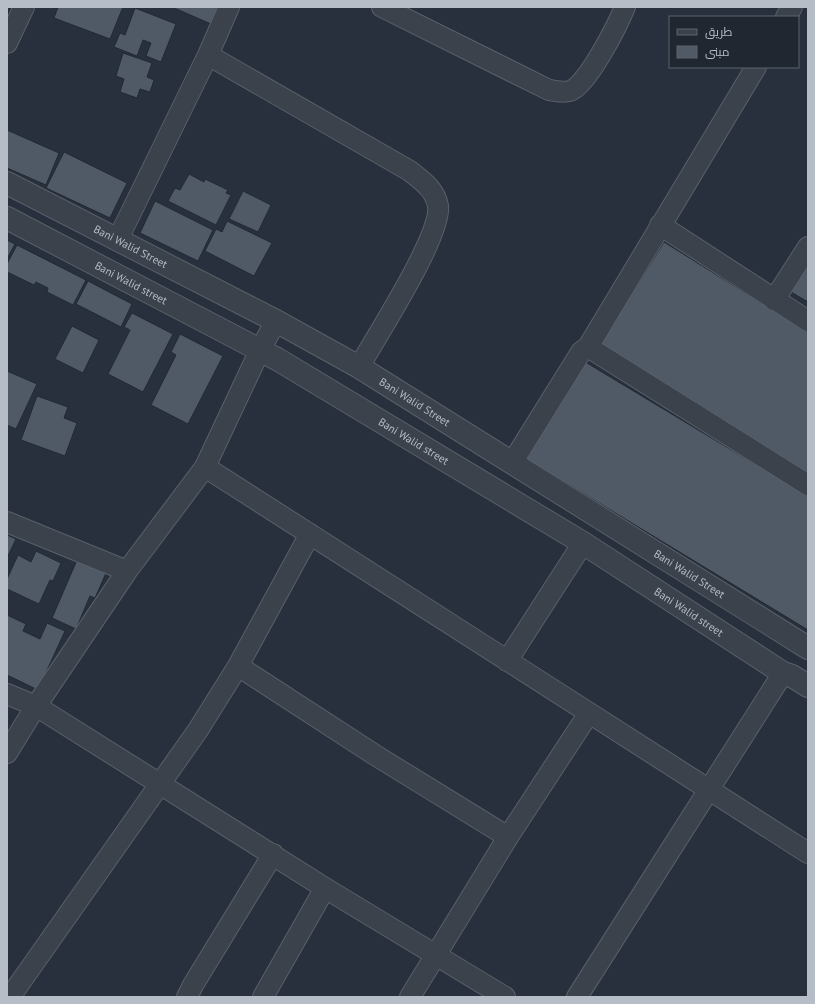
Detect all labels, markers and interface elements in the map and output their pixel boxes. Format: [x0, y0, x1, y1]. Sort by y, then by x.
legend [669, 16, 799, 68]
text: طريق [705, 24, 733, 39]
text: مبنى [705, 44, 730, 59]
street label: Bani Walid Street [91, 222, 170, 271]
street label: Bani Walid street [93, 258, 170, 308]
street label: Bani Walid Street [377, 374, 453, 429]
street label: Bani Walid street [376, 415, 452, 468]
street label: Bani Walid Street [651, 546, 728, 601]
street label: Bani Walid street [652, 584, 726, 640]

